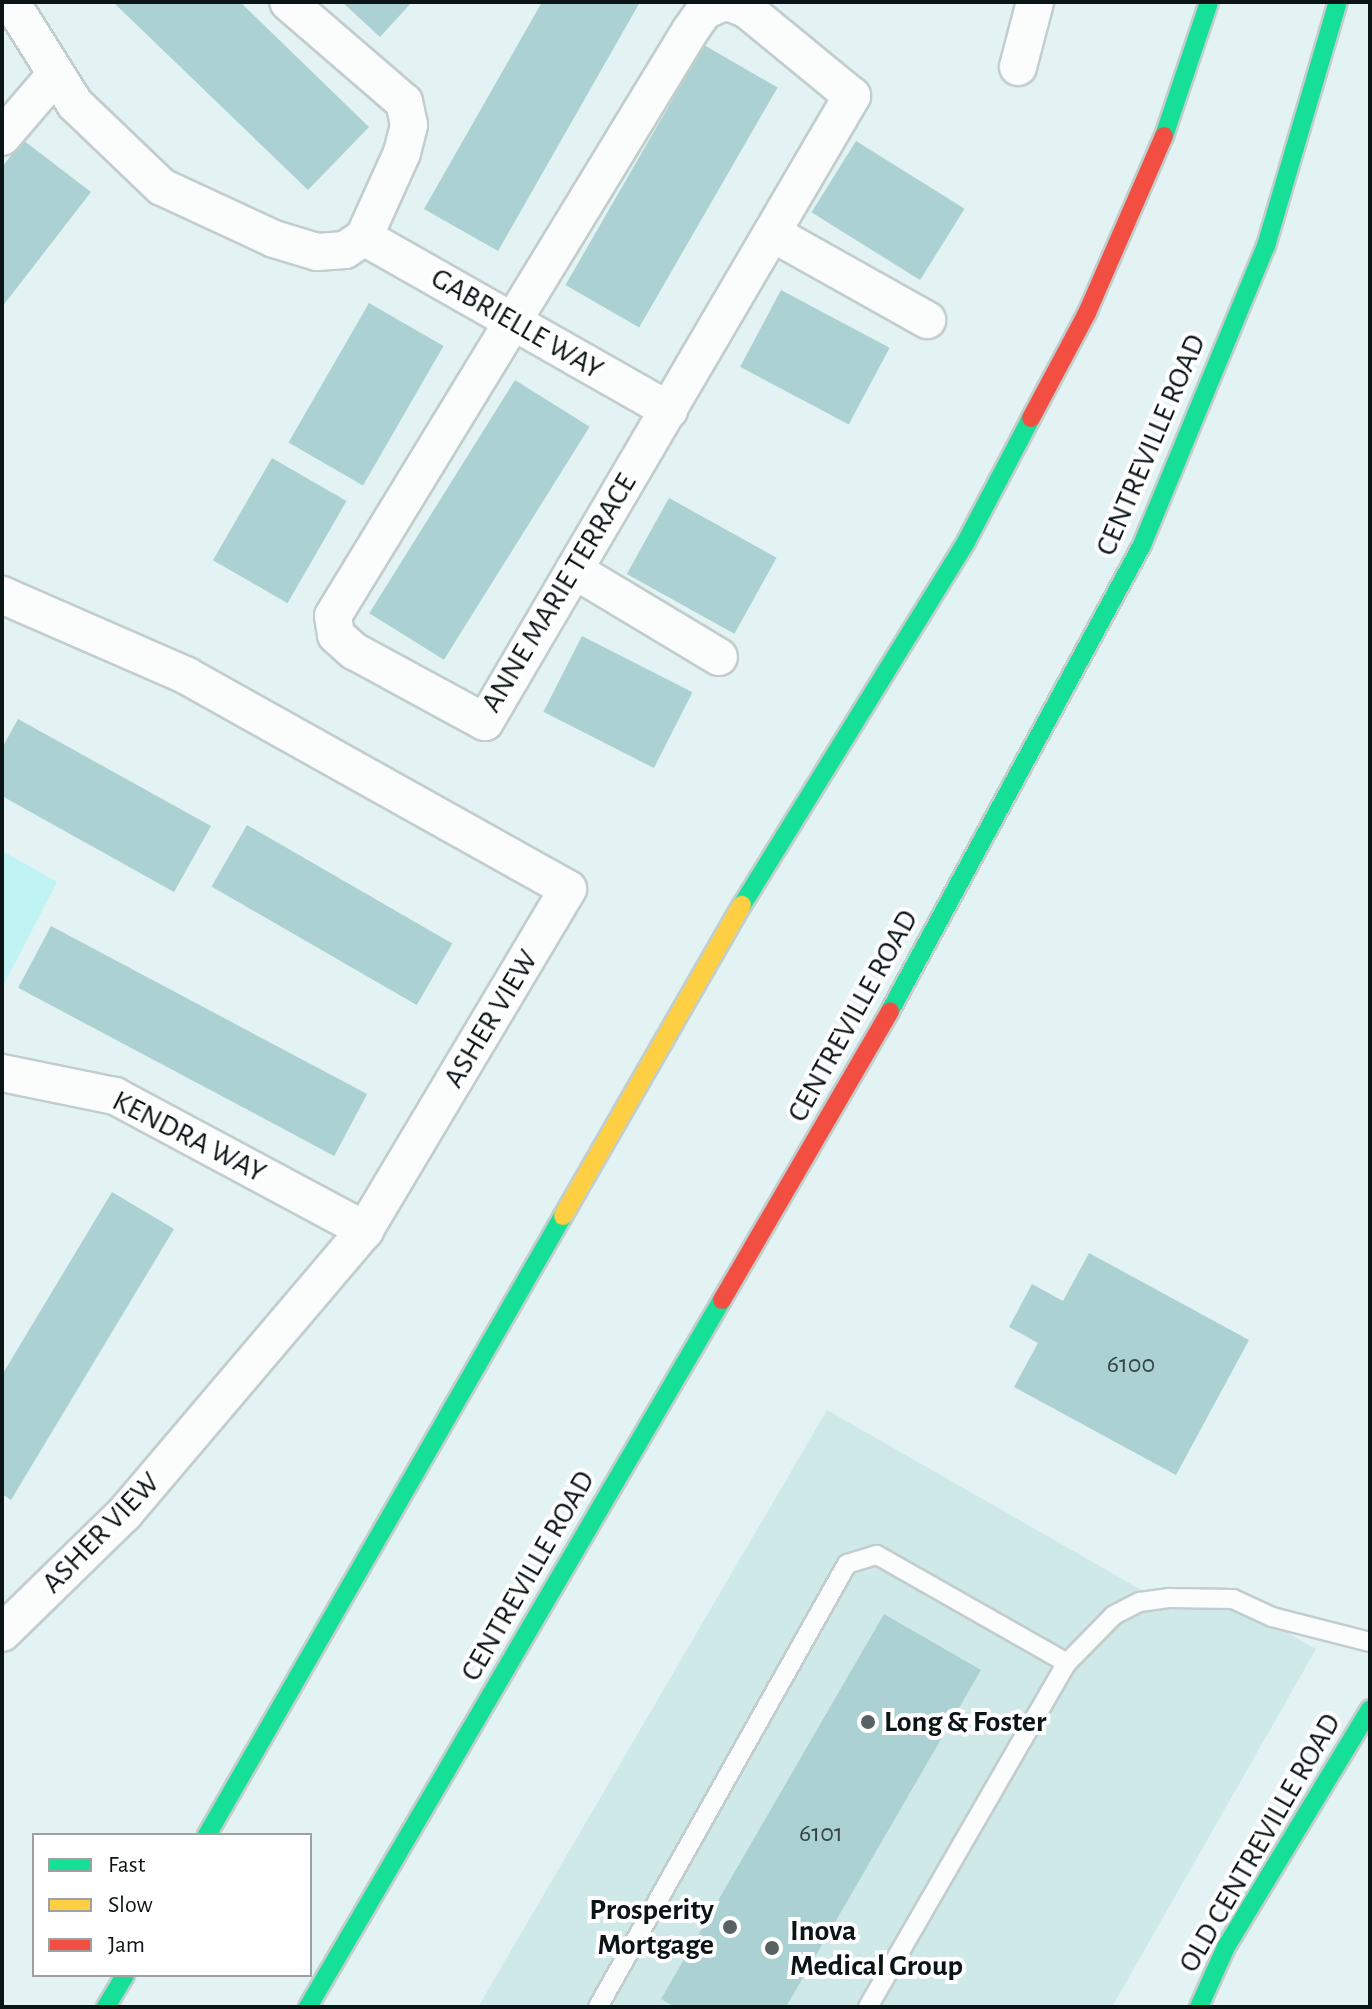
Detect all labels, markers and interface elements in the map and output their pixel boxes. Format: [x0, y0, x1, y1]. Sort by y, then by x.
street label: GABRIELLE WAY [424, 260, 610, 388]
street label: CENTREVILLE ROAD [1088, 329, 1214, 561]
street label: ANNE MARIE TERRACE [473, 467, 645, 719]
street label: CENTREVILLE ROAD [780, 904, 926, 1128]
street label: ASHER VIEW [436, 944, 546, 1094]
street label: KENDRA WAY [106, 1083, 272, 1191]
house number: 6100 [1107, 1349, 1155, 1381]
street label: CENTREVILLE ROAD [453, 1464, 603, 1688]
street label: ASHER VIEW [34, 1465, 168, 1601]
place label: Long & Foster [884, 1704, 1046, 1740]
street label: OLD CENTREVILLE ROAD [1171, 1707, 1349, 1979]
marker: Long & Foster [859, 1713, 877, 1731]
house number: 6101 [799, 1818, 843, 1850]
legend [32, 1833, 312, 1977]
text: Fast [108, 1853, 145, 1877]
place label: Prosperity Mortgage [589, 1892, 714, 1962]
text: Slow [108, 1893, 153, 1917]
place label: Inova Medical Group [790, 1913, 963, 1984]
marker: Prosperity Mortgage [721, 1918, 739, 1936]
text: Jam [108, 1933, 145, 1957]
marker: Inova Medical Group [761, 1937, 783, 1959]

